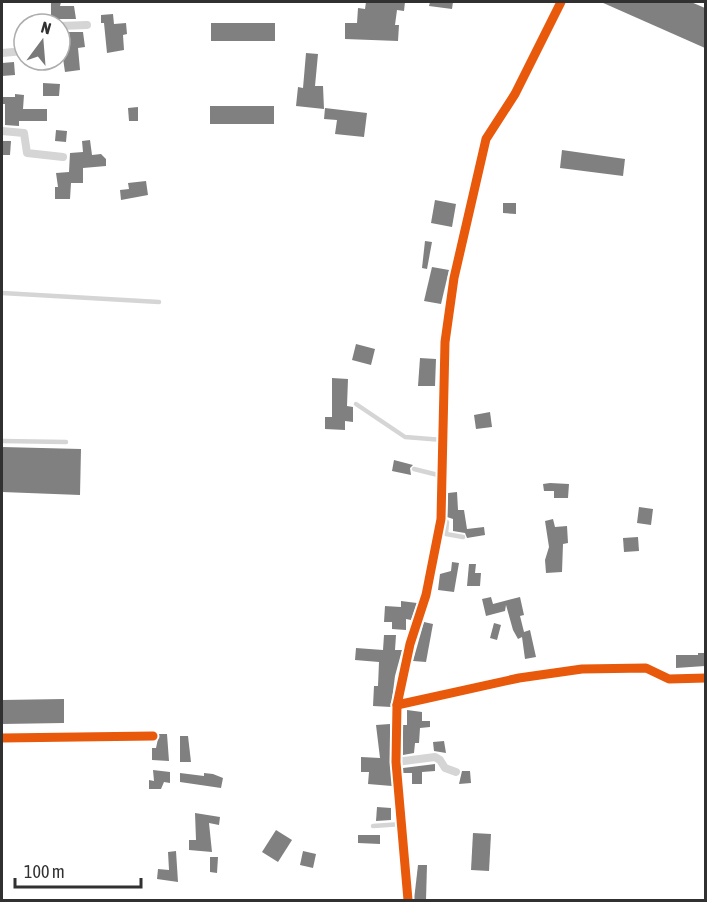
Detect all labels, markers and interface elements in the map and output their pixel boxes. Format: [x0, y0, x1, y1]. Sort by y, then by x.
north arrow [12, 12, 72, 72]
text: N [39, 18, 53, 38]
scale bar [15, 851, 141, 889]
text: 100 m [24, 861, 65, 882]

